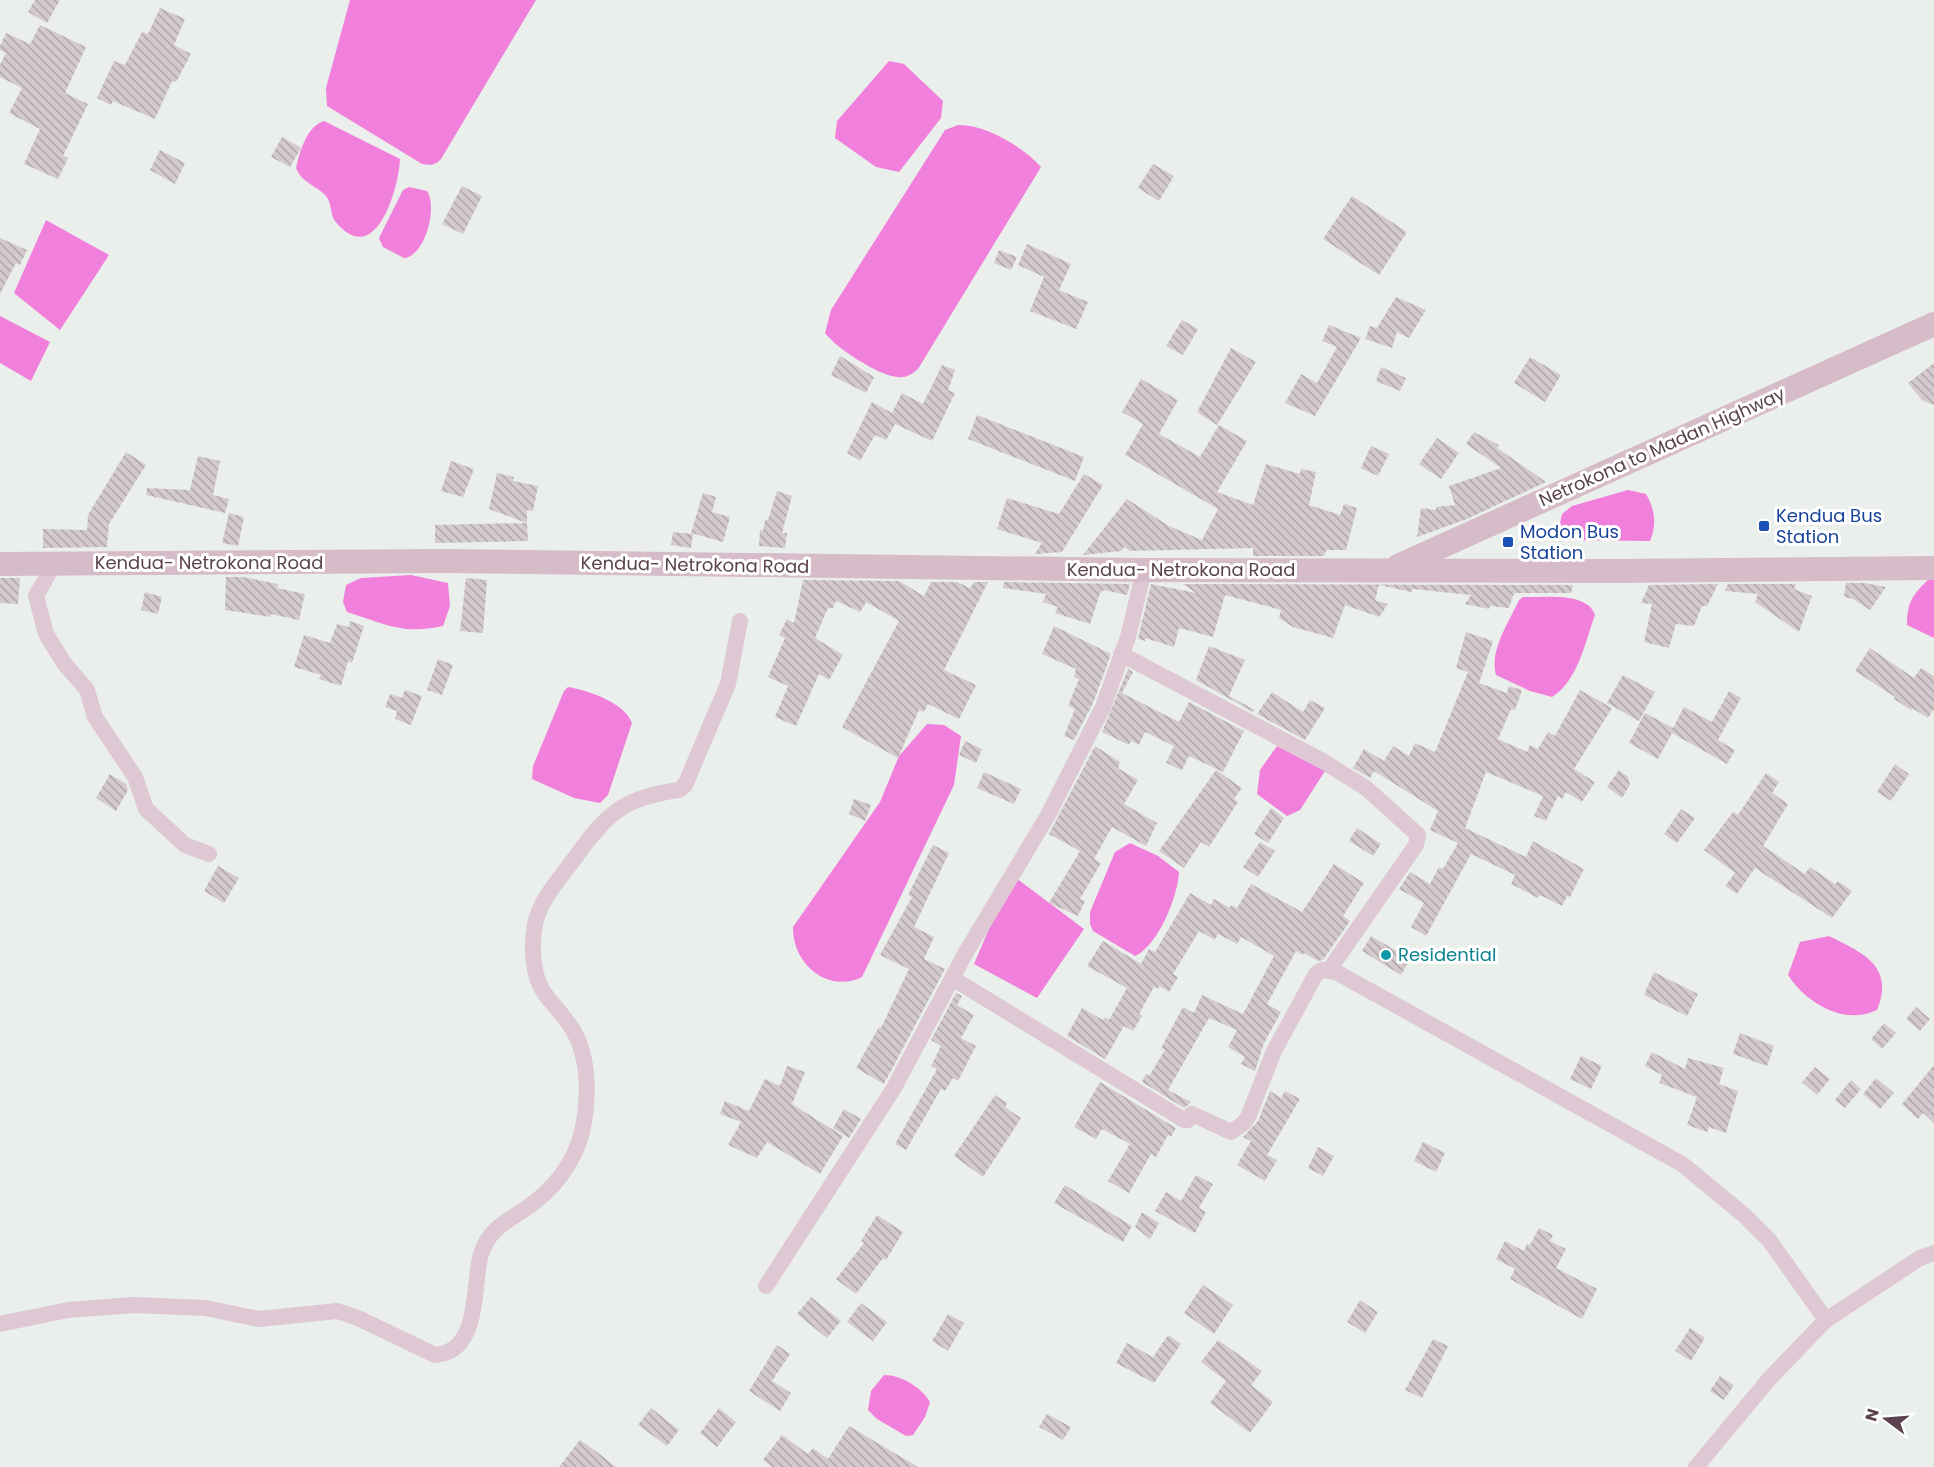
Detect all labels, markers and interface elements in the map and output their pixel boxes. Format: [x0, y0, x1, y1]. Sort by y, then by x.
street label: Netrokona to Madan Highway [1535, 381, 1789, 512]
place label: Kendua Bus Station [1776, 503, 1882, 549]
place label: Modon Bus Station [1520, 519, 1619, 565]
marker: Kendua Bus Station [1757, 519, 1771, 533]
marker: Modon Bus Station [1501, 535, 1515, 549]
street label: Kendua- Netrokona Road [95, 550, 323, 575]
street label: Kendua- Netrokona Road [580, 550, 810, 579]
street label: Kendua- Netrokona Road [1067, 557, 1295, 582]
place label: Residential [1398, 942, 1496, 967]
marker: Residential [1379, 948, 1393, 962]
north arrow [1856, 1389, 1916, 1449]
text: N [1859, 1406, 1885, 1424]

